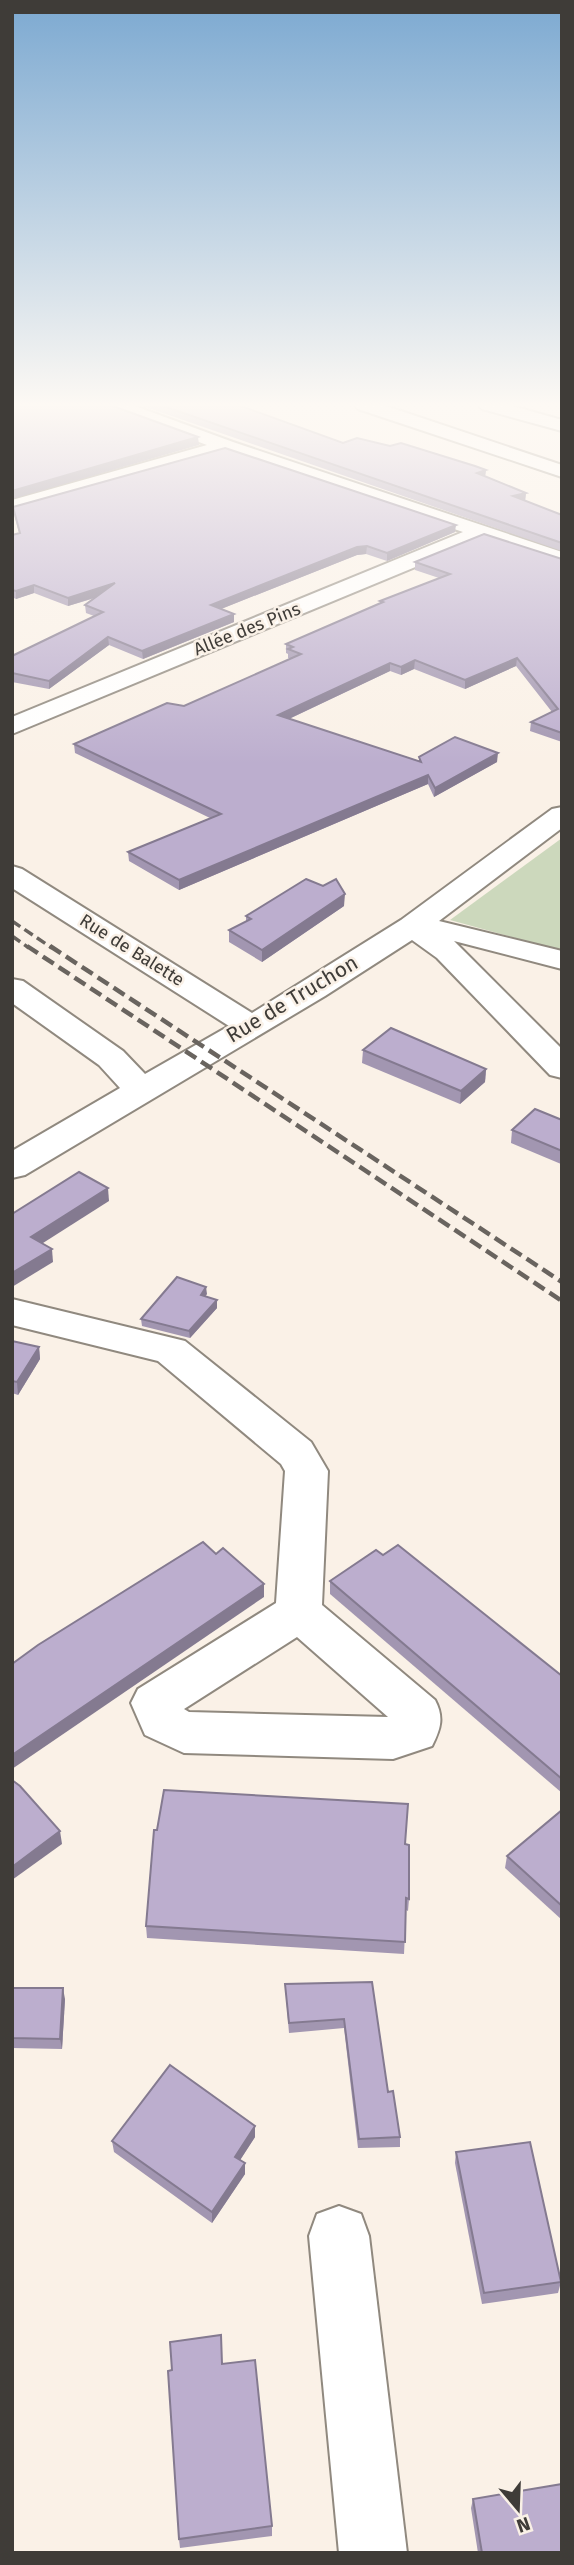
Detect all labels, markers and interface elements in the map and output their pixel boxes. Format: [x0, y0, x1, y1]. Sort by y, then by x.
street label: Allée des Pins [190, 598, 304, 660]
street label: Rue de Balette [76, 909, 188, 991]
street label: Rue de Truchon [221, 949, 363, 1049]
north arrow [483, 2474, 553, 2544]
text: N [514, 2512, 533, 2538]

